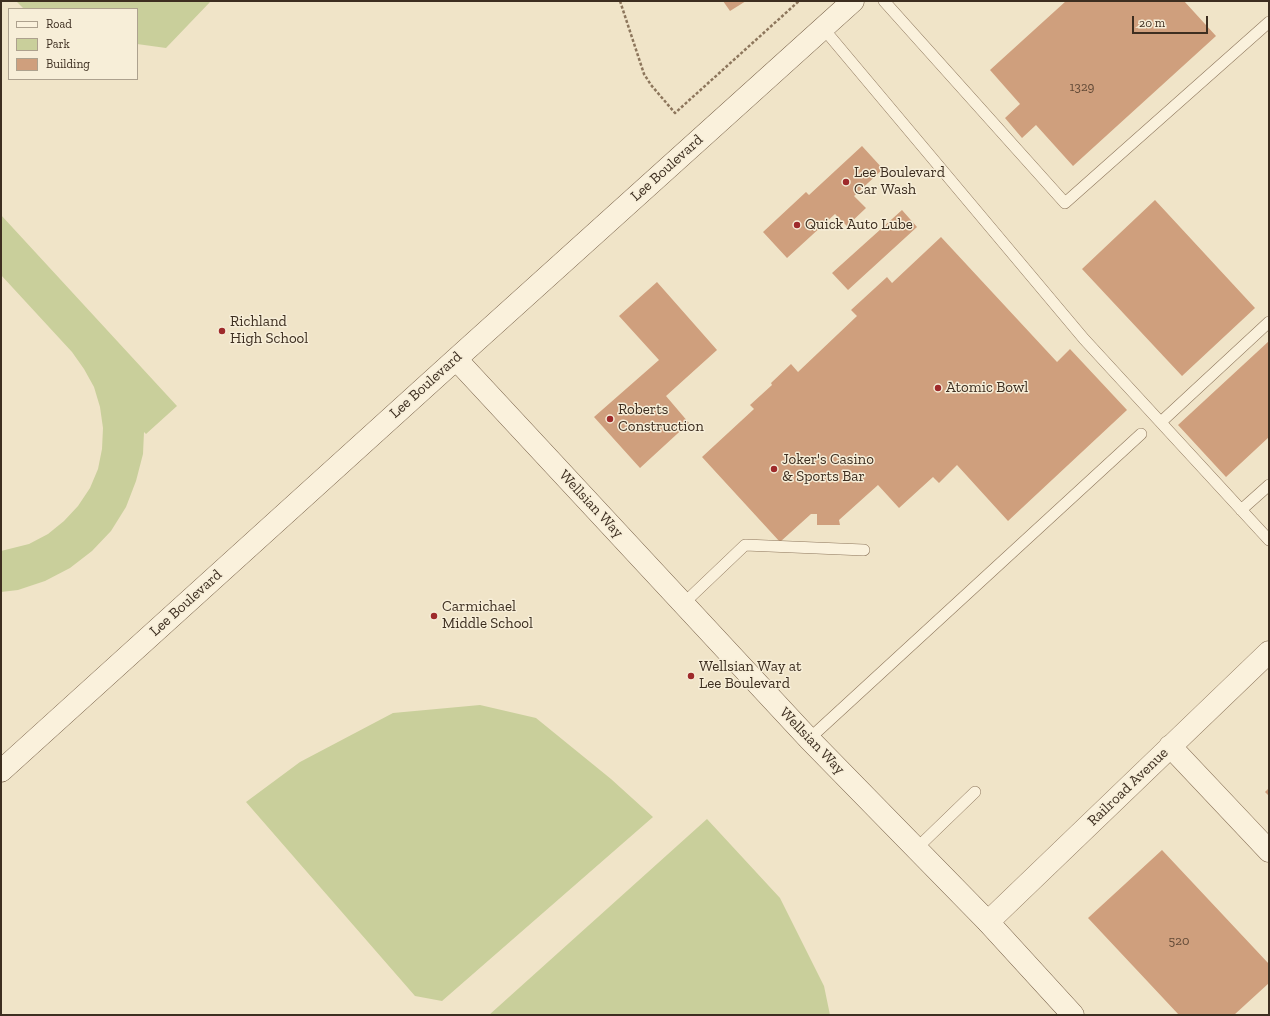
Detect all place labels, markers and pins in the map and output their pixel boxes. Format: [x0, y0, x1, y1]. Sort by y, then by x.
place label: Lee Boulevard Car Wash [854, 164, 945, 199]
marker: Lee Boulevard Car Wash [841, 177, 851, 187]
place label: Quick Auto Lube [805, 216, 913, 234]
marker: Quick Auto Lube [792, 220, 802, 230]
place label: Richland High School [230, 313, 308, 348]
marker: Richland High School [217, 326, 227, 336]
place label: Atomic Bowl [946, 379, 1028, 397]
marker: Atomic Bowl [933, 383, 943, 393]
place label: Roberts Construction [618, 401, 704, 436]
marker: Roberts Construction [605, 414, 615, 424]
place label: Joker's Casino & Sports Bar [782, 451, 874, 486]
marker: Joker's Casino & Sports Bar [769, 464, 779, 474]
place label: Carmichael Middle School [442, 598, 533, 633]
marker: Carmichael Middle School [429, 611, 439, 621]
place label: Wellsian Way at Lee Boulevard [699, 658, 802, 693]
marker: Wellsian Way at Lee Boulevard [686, 671, 696, 681]

